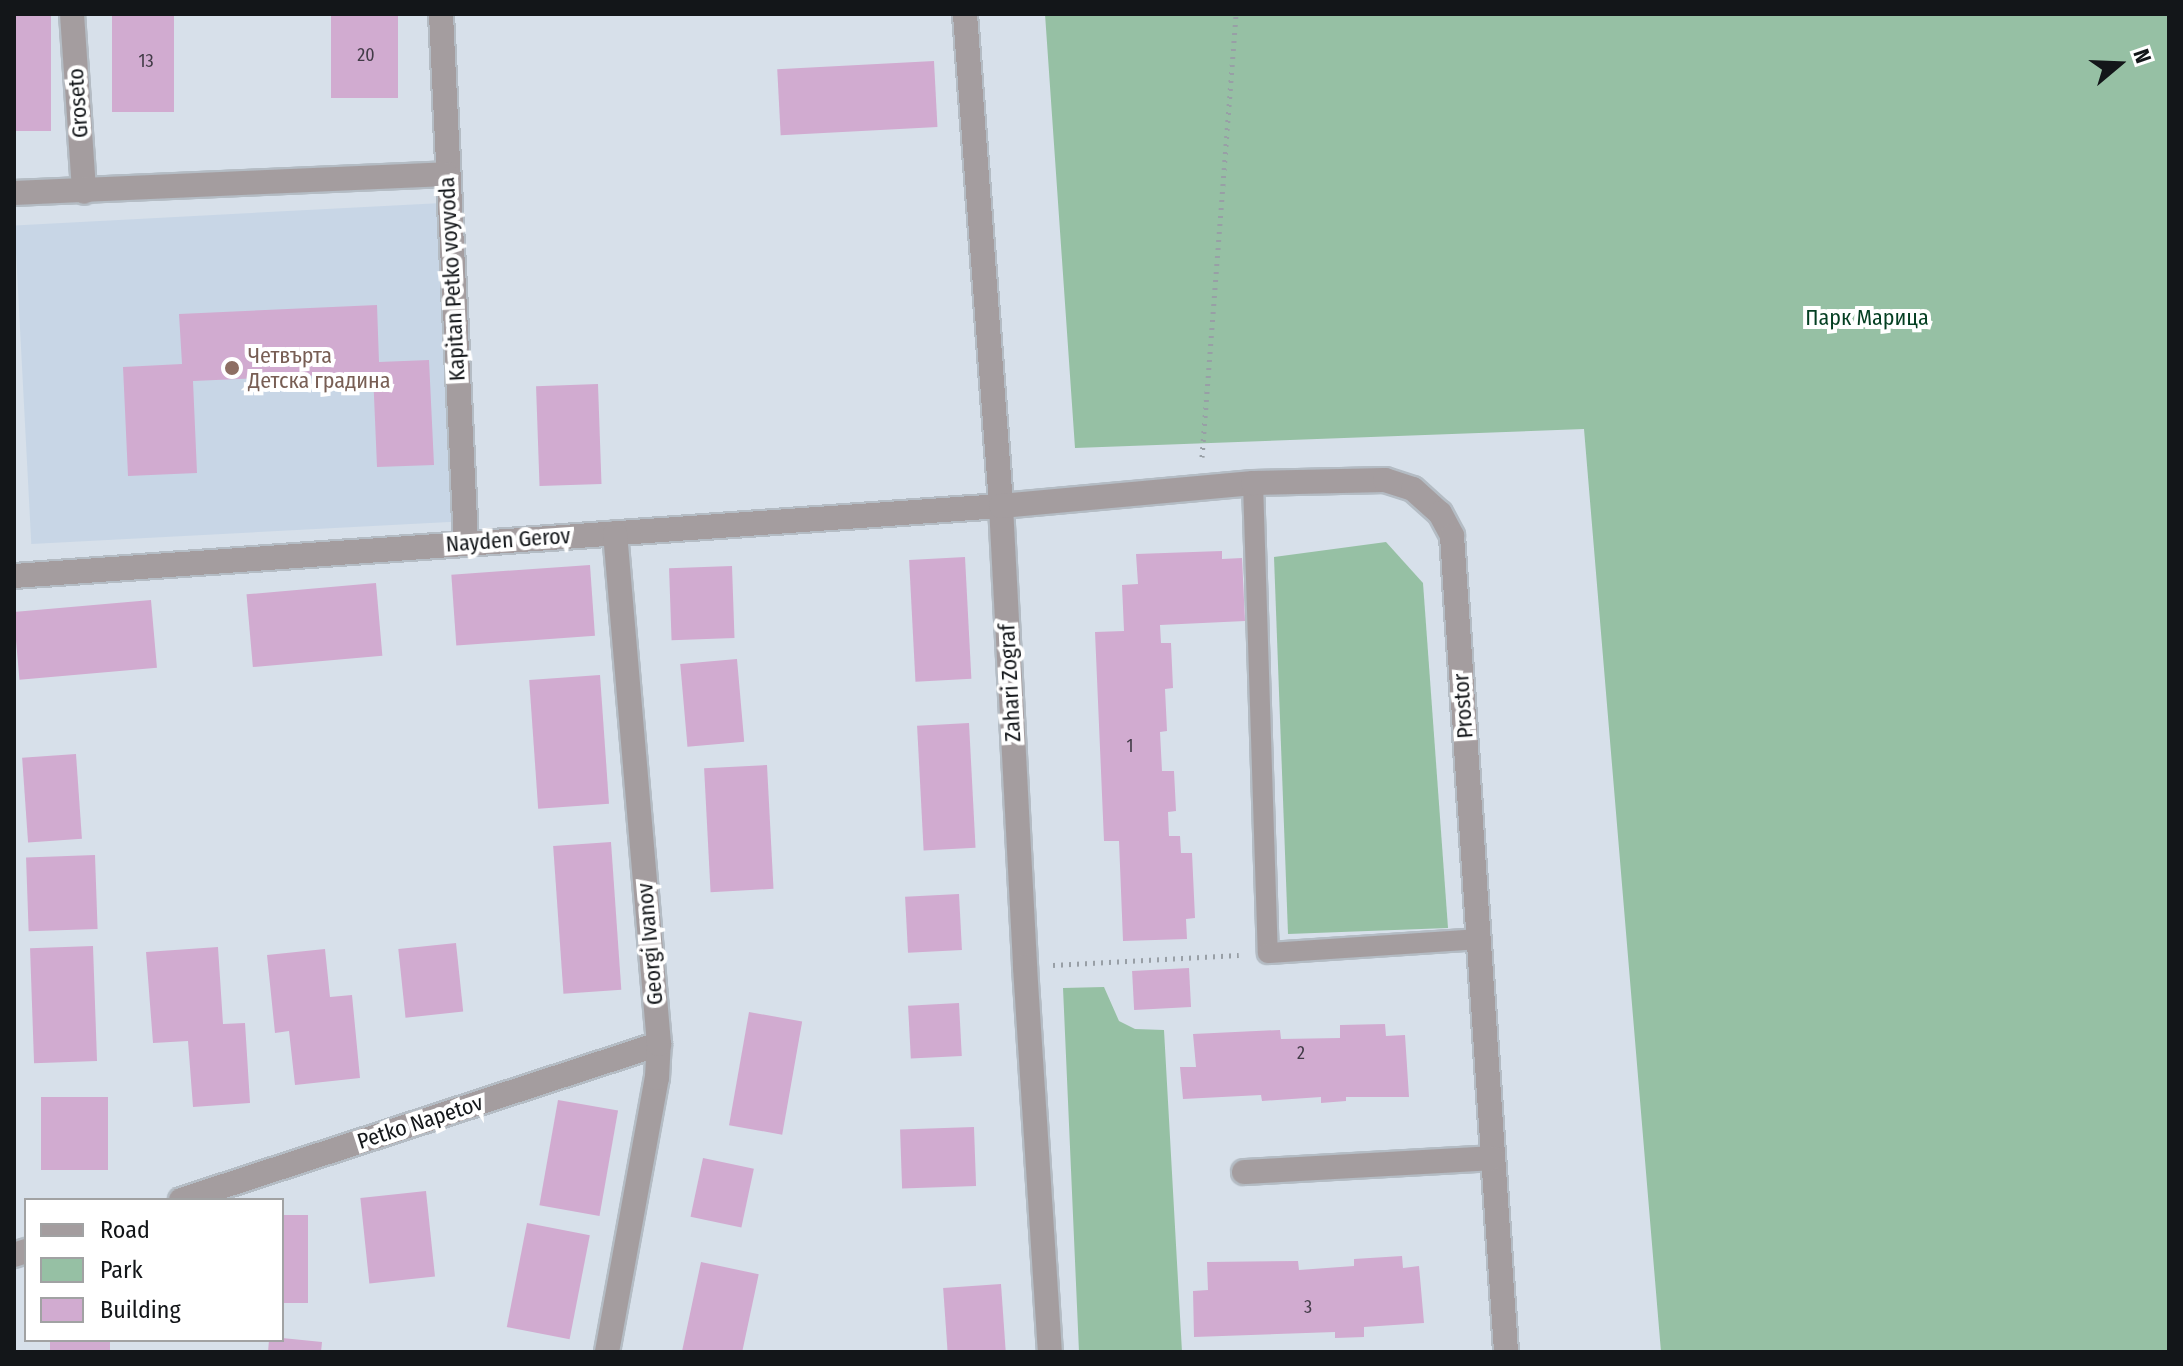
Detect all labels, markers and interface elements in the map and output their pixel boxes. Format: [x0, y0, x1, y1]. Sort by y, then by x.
north arrow [2079, 24, 2159, 104]
house number: 20 [357, 44, 375, 66]
text: N [2127, 45, 2157, 67]
house number: 13 [138, 50, 154, 72]
street label: Groseto [62, 67, 94, 139]
street label: Kapitan Petko voyvoda [433, 176, 471, 382]
park label: Парк Марица [1805, 305, 1929, 331]
place label: Четвърта Детска градина [248, 342, 391, 394]
marker: Четвърта Детска градина [223, 359, 241, 377]
street label: Nayden Gerov [445, 522, 571, 558]
street label: Zahari Zograf [994, 623, 1026, 743]
street label: Prostor [1448, 673, 1478, 739]
house number: 1 [1126, 735, 1134, 757]
street label: Georgi Ivanov [632, 882, 668, 1006]
house number: 2 [1297, 1042, 1305, 1064]
street label: Petko Napetov [354, 1089, 486, 1155]
legend [24, 1198, 284, 1342]
text: Road [100, 1216, 150, 1244]
text: Park [100, 1256, 143, 1284]
text: Building [100, 1296, 181, 1324]
house number: 3 [1304, 1296, 1312, 1318]

